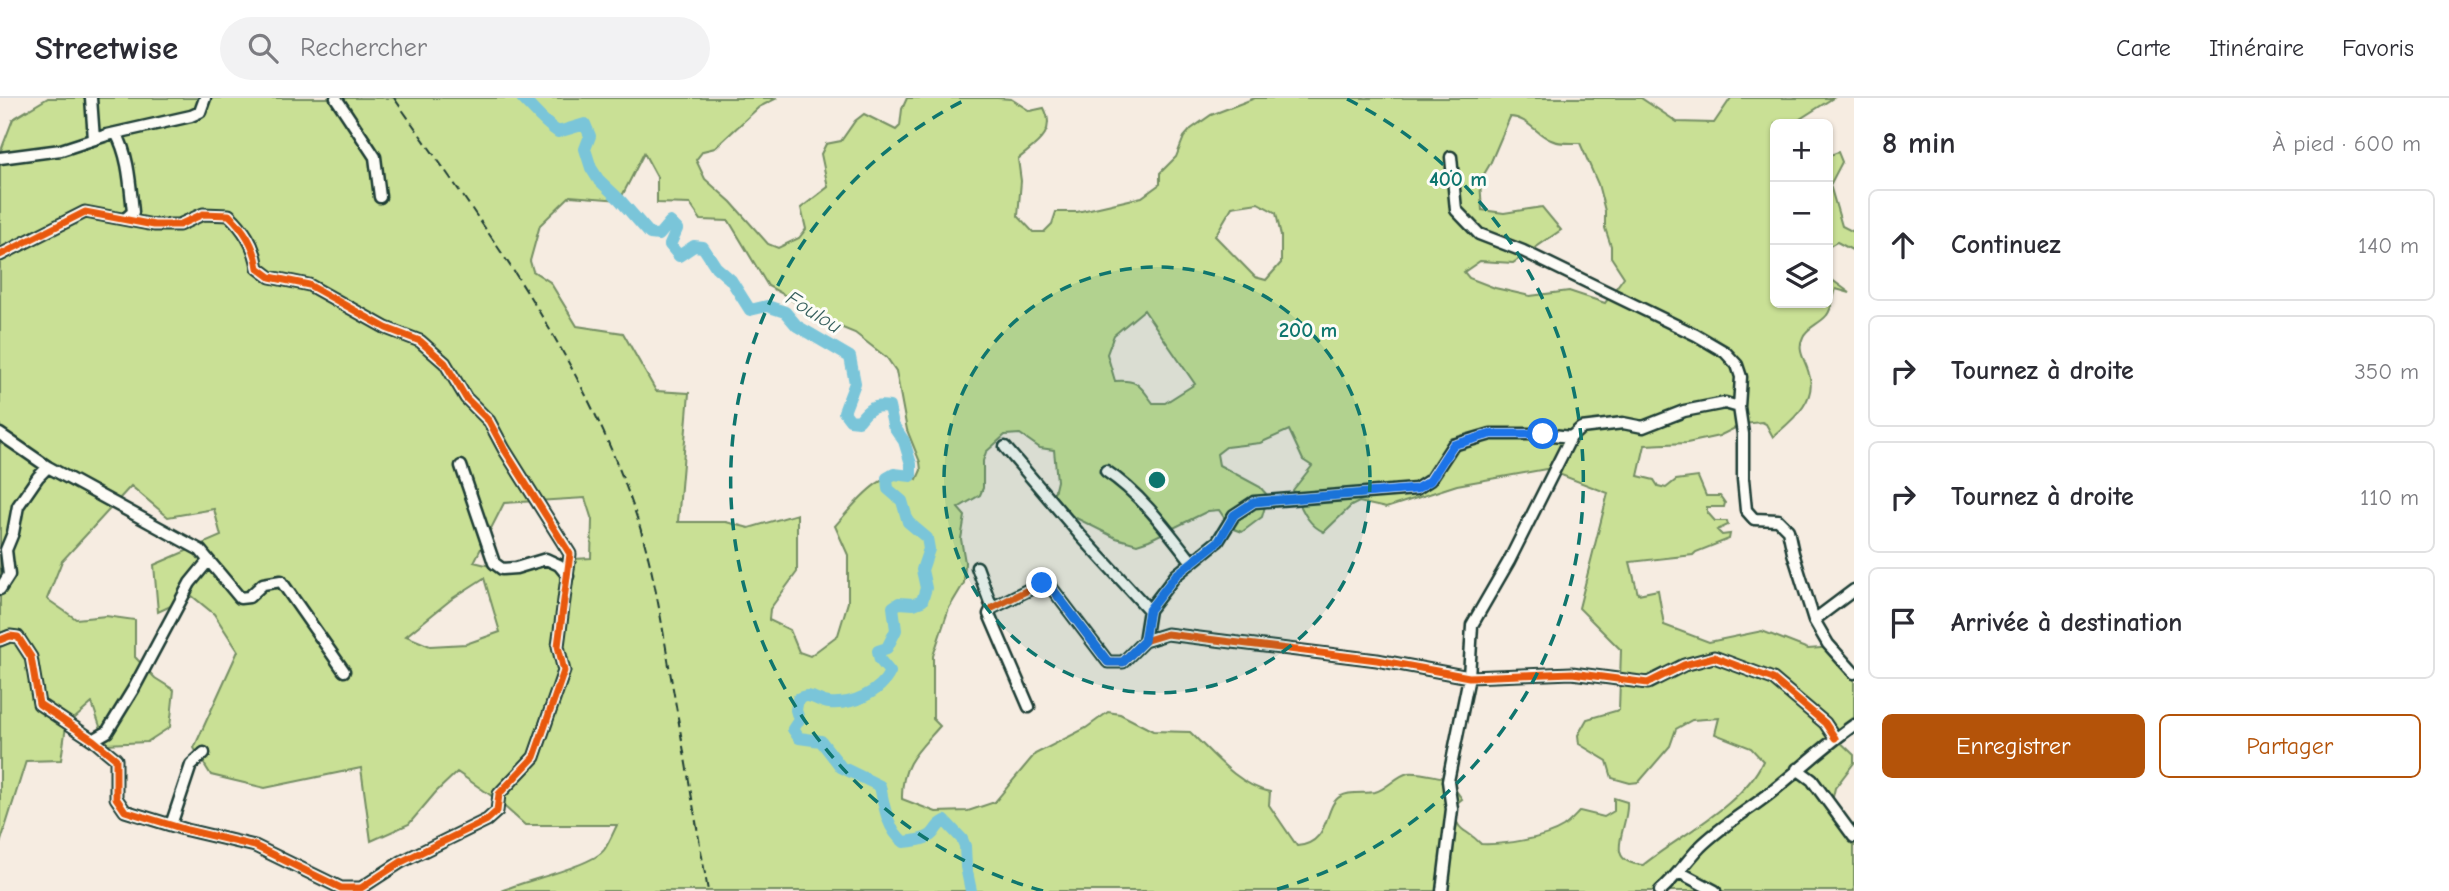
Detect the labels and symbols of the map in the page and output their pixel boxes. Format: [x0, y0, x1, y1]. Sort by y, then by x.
text: 400 m [1429, 167, 1487, 191]
water label: Foulou [782, 286, 846, 338]
text: 200 m [1279, 318, 1337, 342]
route start [1527, 418, 1558, 449]
centre of rings [1145, 468, 1169, 492]
route end [1026, 567, 1057, 598]

